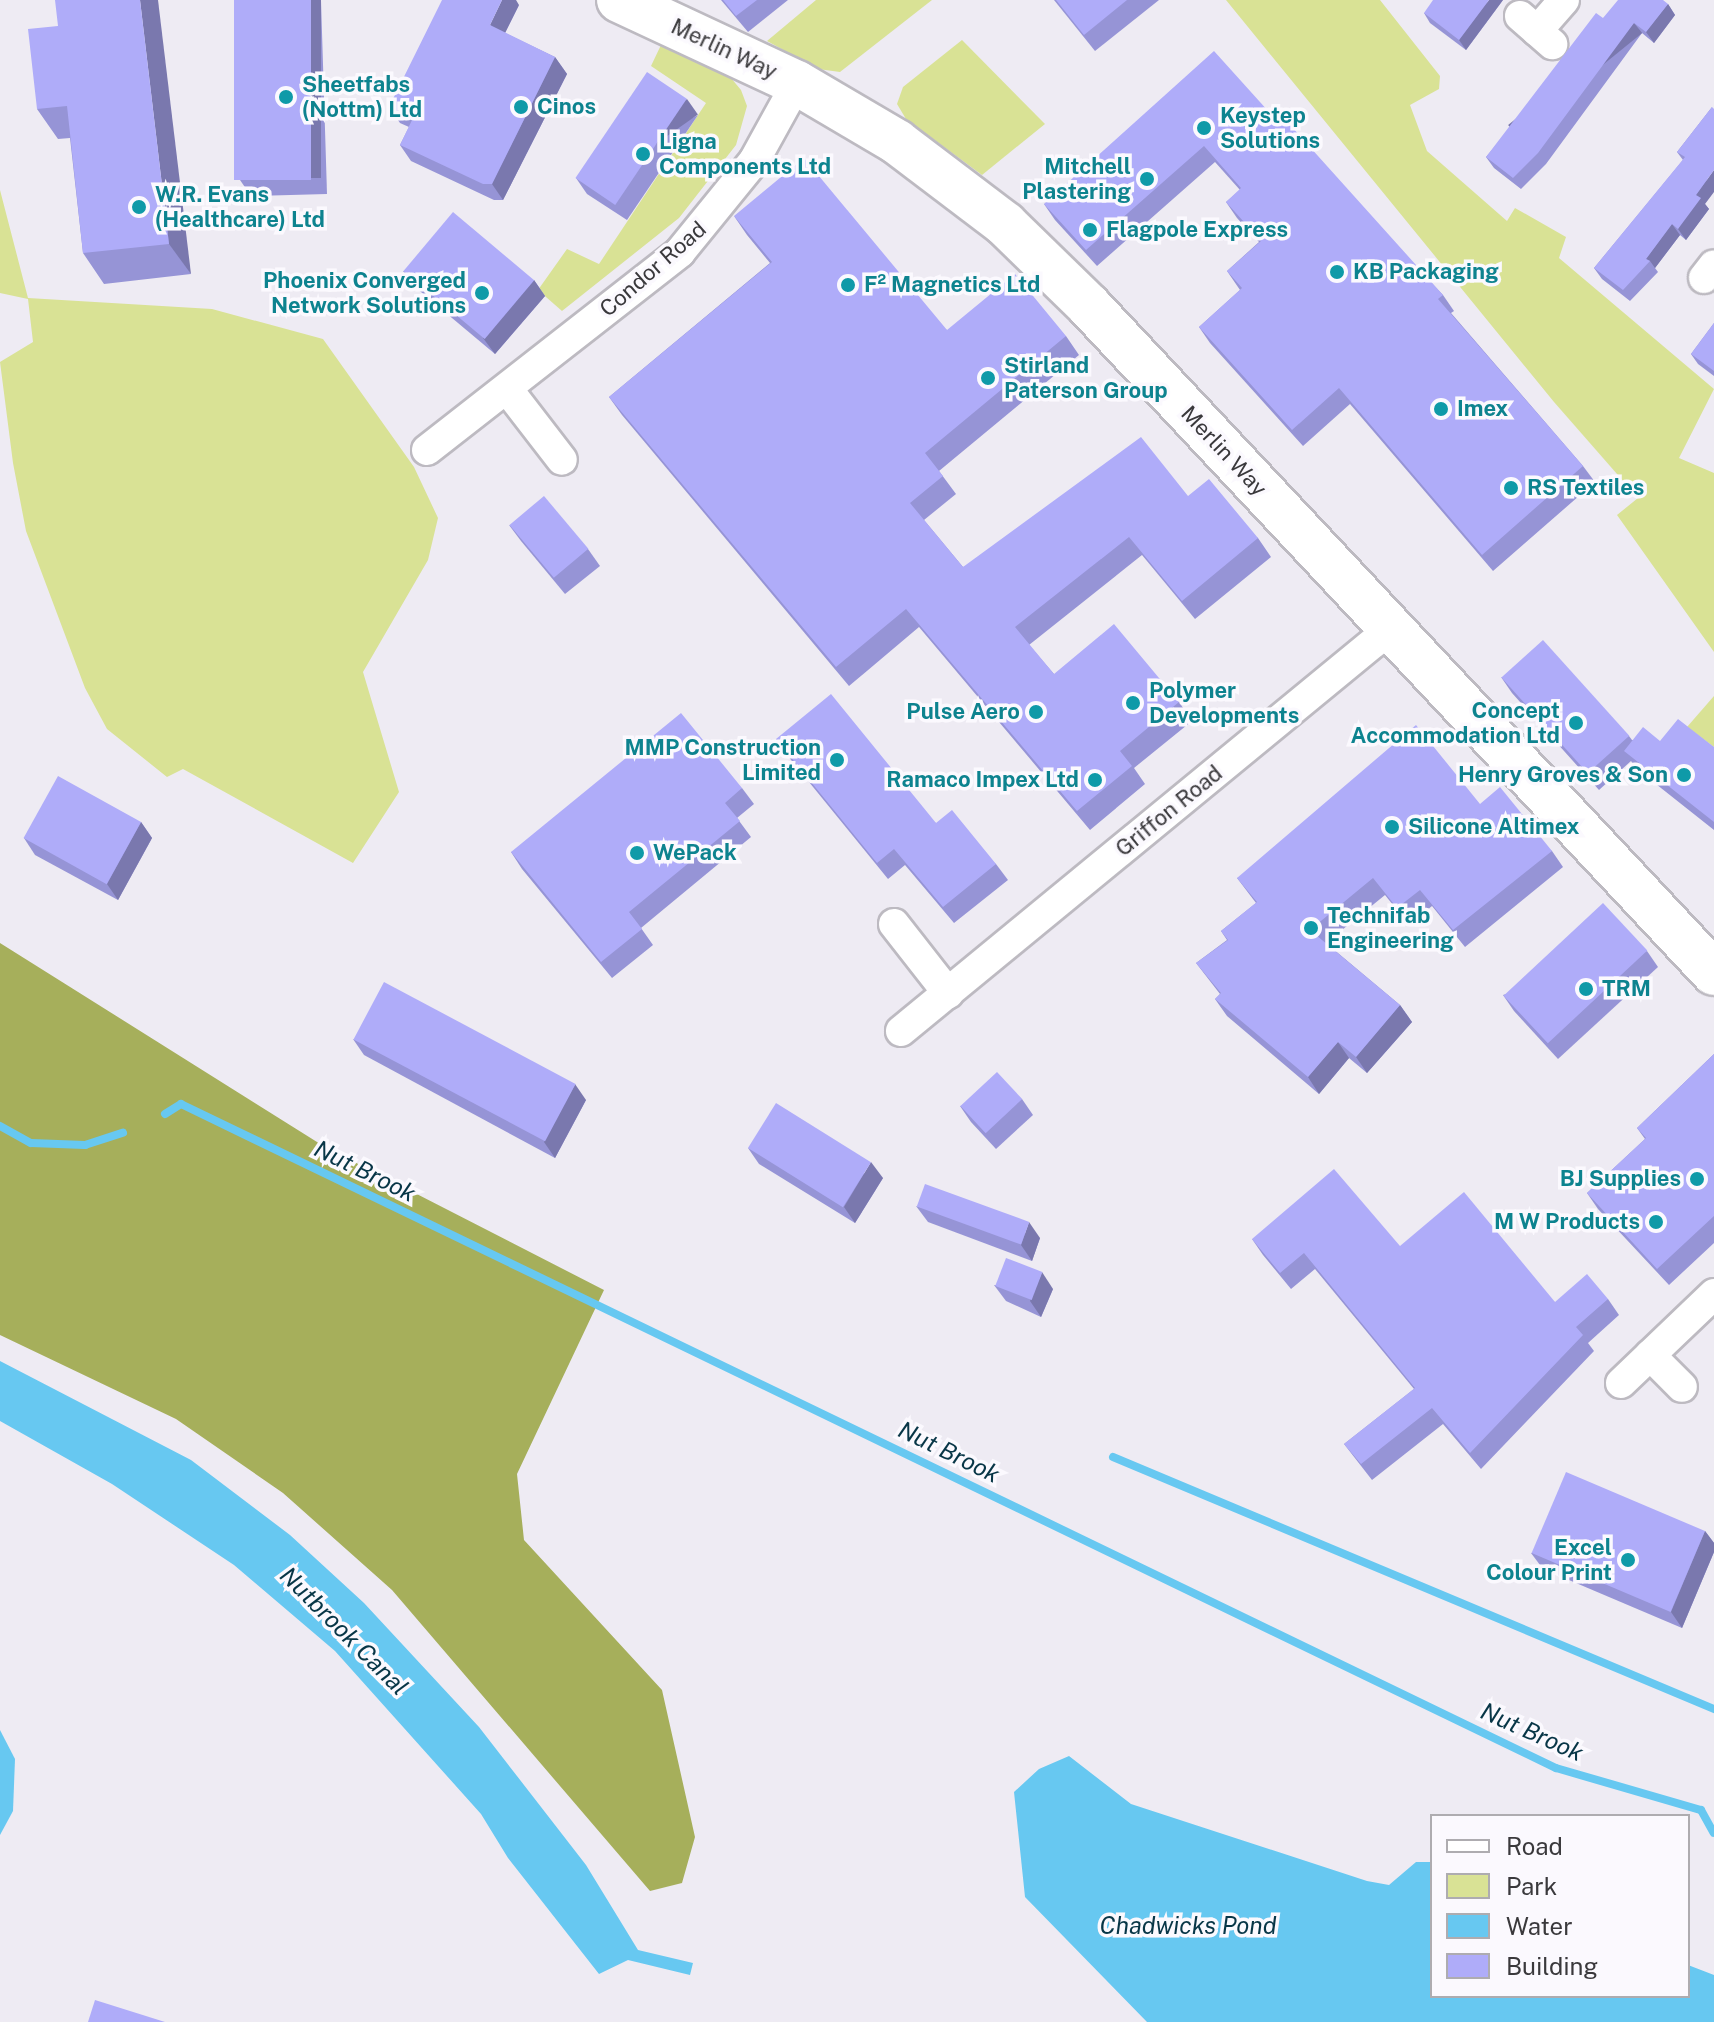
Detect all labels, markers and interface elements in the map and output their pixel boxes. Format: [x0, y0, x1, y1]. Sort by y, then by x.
street label: Merlin Way [667, 13, 781, 85]
place label: Sheetfabs (Nottm) Ltd [302, 71, 422, 122]
marker: Sheetfabs (Nottm) Ltd [277, 88, 295, 106]
place label: Cinos [537, 94, 596, 120]
marker: Cinos [512, 98, 530, 116]
place label: Keystep Solutions [1220, 102, 1320, 154]
marker: Keystep Solutions [1195, 119, 1213, 137]
place label: Ligna Components Ltd [659, 128, 831, 180]
marker: Ligna Components Ltd [634, 145, 652, 163]
place label: Mitchell Plastering [1022, 153, 1131, 204]
marker: Mitchell Plastering [1138, 170, 1156, 188]
place label: W.R. Evans (Healthcare) Ltd [155, 181, 325, 232]
marker: W.R. Evans (Healthcare) Ltd [130, 198, 148, 216]
street label: Condor Road [595, 216, 711, 322]
place label: Flagpole Express [1106, 217, 1288, 243]
marker: Flagpole Express [1081, 221, 1099, 239]
place label: KB Packaging [1353, 259, 1499, 285]
marker: KB Packaging [1328, 263, 1346, 281]
place label: Phoenix Converged Network Solutions [263, 267, 466, 318]
place label: F² Magnetics Ltd [864, 272, 1040, 298]
marker: F² Magnetics Ltd [839, 276, 857, 294]
marker: Phoenix Converged Network Solutions [473, 284, 491, 302]
place label: Stirland Paterson Group [1004, 352, 1168, 404]
marker: Stirland Paterson Group [979, 369, 997, 387]
place label: Imex [1457, 396, 1508, 422]
street label: Merlin Way [1175, 400, 1273, 502]
marker: Imex [1432, 400, 1450, 418]
place label: RS Textiles [1527, 475, 1644, 501]
marker: RS Textiles [1502, 479, 1520, 497]
place label: Polymer Developments [1149, 677, 1299, 728]
marker: Polymer Developments [1124, 694, 1142, 712]
place label: Concept Accommodation Ltd [1351, 697, 1560, 748]
place label: Pulse Aero [906, 699, 1020, 725]
marker: Pulse Aero [1027, 703, 1045, 721]
marker: Concept Accommodation Ltd [1567, 714, 1585, 732]
place label: MMP Construction Limited [625, 734, 821, 786]
marker: MMP Construction Limited [828, 751, 846, 769]
street label: Griffon Road [1110, 760, 1228, 862]
place label: Henry Groves & Son [1458, 762, 1668, 788]
marker: Henry Groves & Son [1675, 766, 1693, 784]
place label: Ramaco Impex Ltd [886, 767, 1079, 793]
marker: Ramaco Impex Ltd [1086, 771, 1104, 789]
place label: Silicone Altimex [1408, 814, 1579, 840]
marker: Silicone Altimex [1383, 818, 1401, 836]
place label: WePack [653, 840, 737, 866]
marker: WePack [628, 844, 646, 862]
place label: Technifab Engineering [1327, 902, 1454, 954]
marker: Technifab Engineering [1302, 919, 1320, 937]
place label: TRM [1602, 976, 1651, 1002]
marker: TRM [1577, 980, 1595, 998]
water label: Nut Brook [310, 1134, 420, 1208]
place label: BJ Supplies [1560, 1166, 1681, 1192]
marker: BJ Supplies [1688, 1170, 1706, 1188]
place label: M W Products [1494, 1209, 1640, 1235]
marker: M W Products [1647, 1213, 1665, 1231]
water label: Nut Brook [894, 1415, 1004, 1489]
place label: Excel Colour Print [1486, 1534, 1612, 1586]
marker: Excel Colour Print [1619, 1551, 1637, 1569]
water label: Nutbrook Canal [274, 1561, 414, 1701]
water label: Nut Brook [1476, 1697, 1588, 1767]
legend [1430, 1814, 1690, 1998]
text: Road [1506, 1832, 1563, 1860]
text: Park [1506, 1872, 1557, 1900]
water label: Chadwicks Pond [1099, 1912, 1277, 1940]
text: Water [1506, 1912, 1573, 1940]
text: Building [1506, 1952, 1598, 1980]

